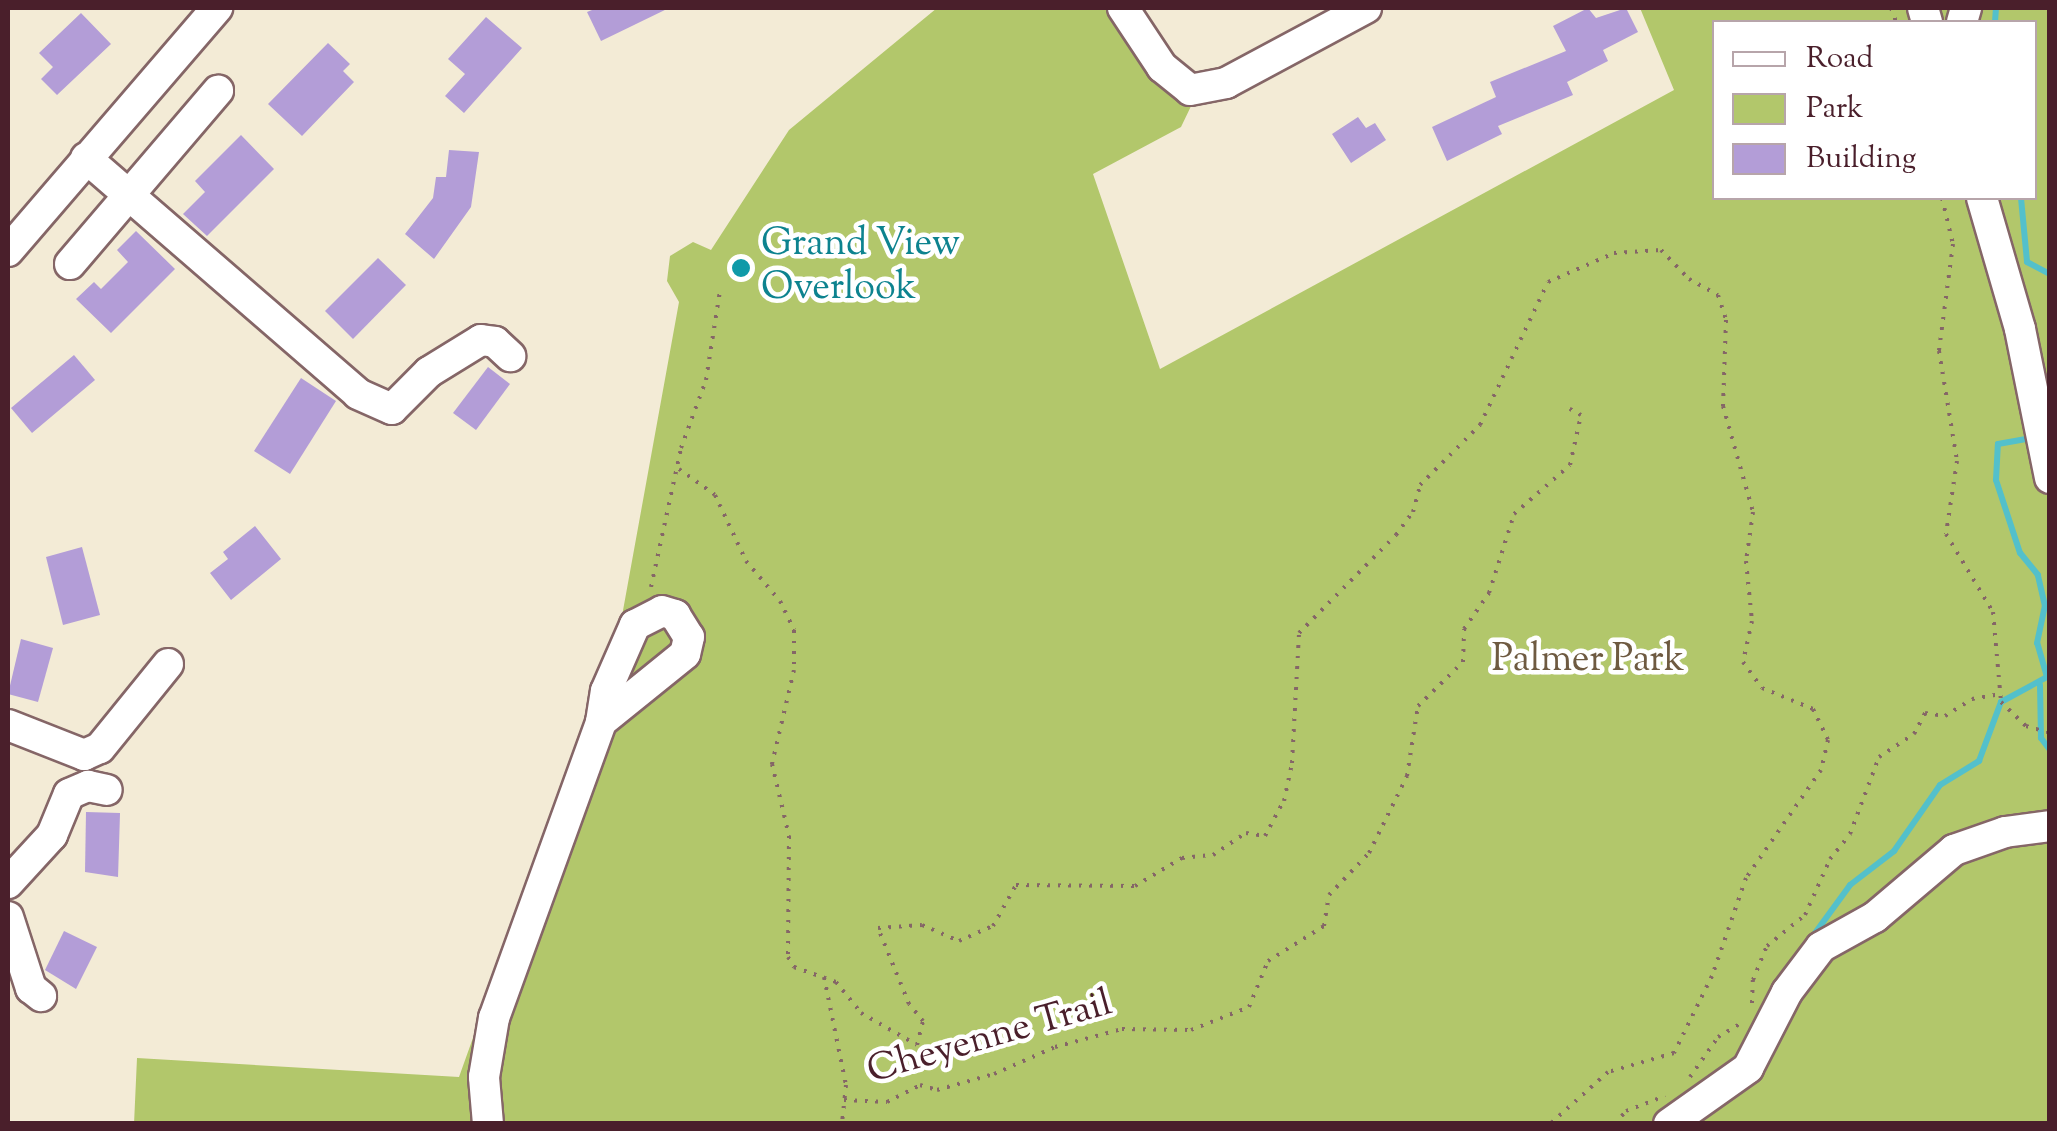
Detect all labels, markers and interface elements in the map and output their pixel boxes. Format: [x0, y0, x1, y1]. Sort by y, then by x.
legend [1712, 20, 2037, 200]
text: Road [1806, 38, 1873, 81]
text: Park [1806, 88, 1863, 131]
text: Building [1806, 138, 1916, 181]
place label: Grand View Overlook [761, 223, 960, 312]
marker: Grand View Overlook [730, 257, 752, 279]
park label: Palmer Park [1492, 639, 1684, 685]
street label: Cheyenne Trail [862, 982, 1118, 1096]

